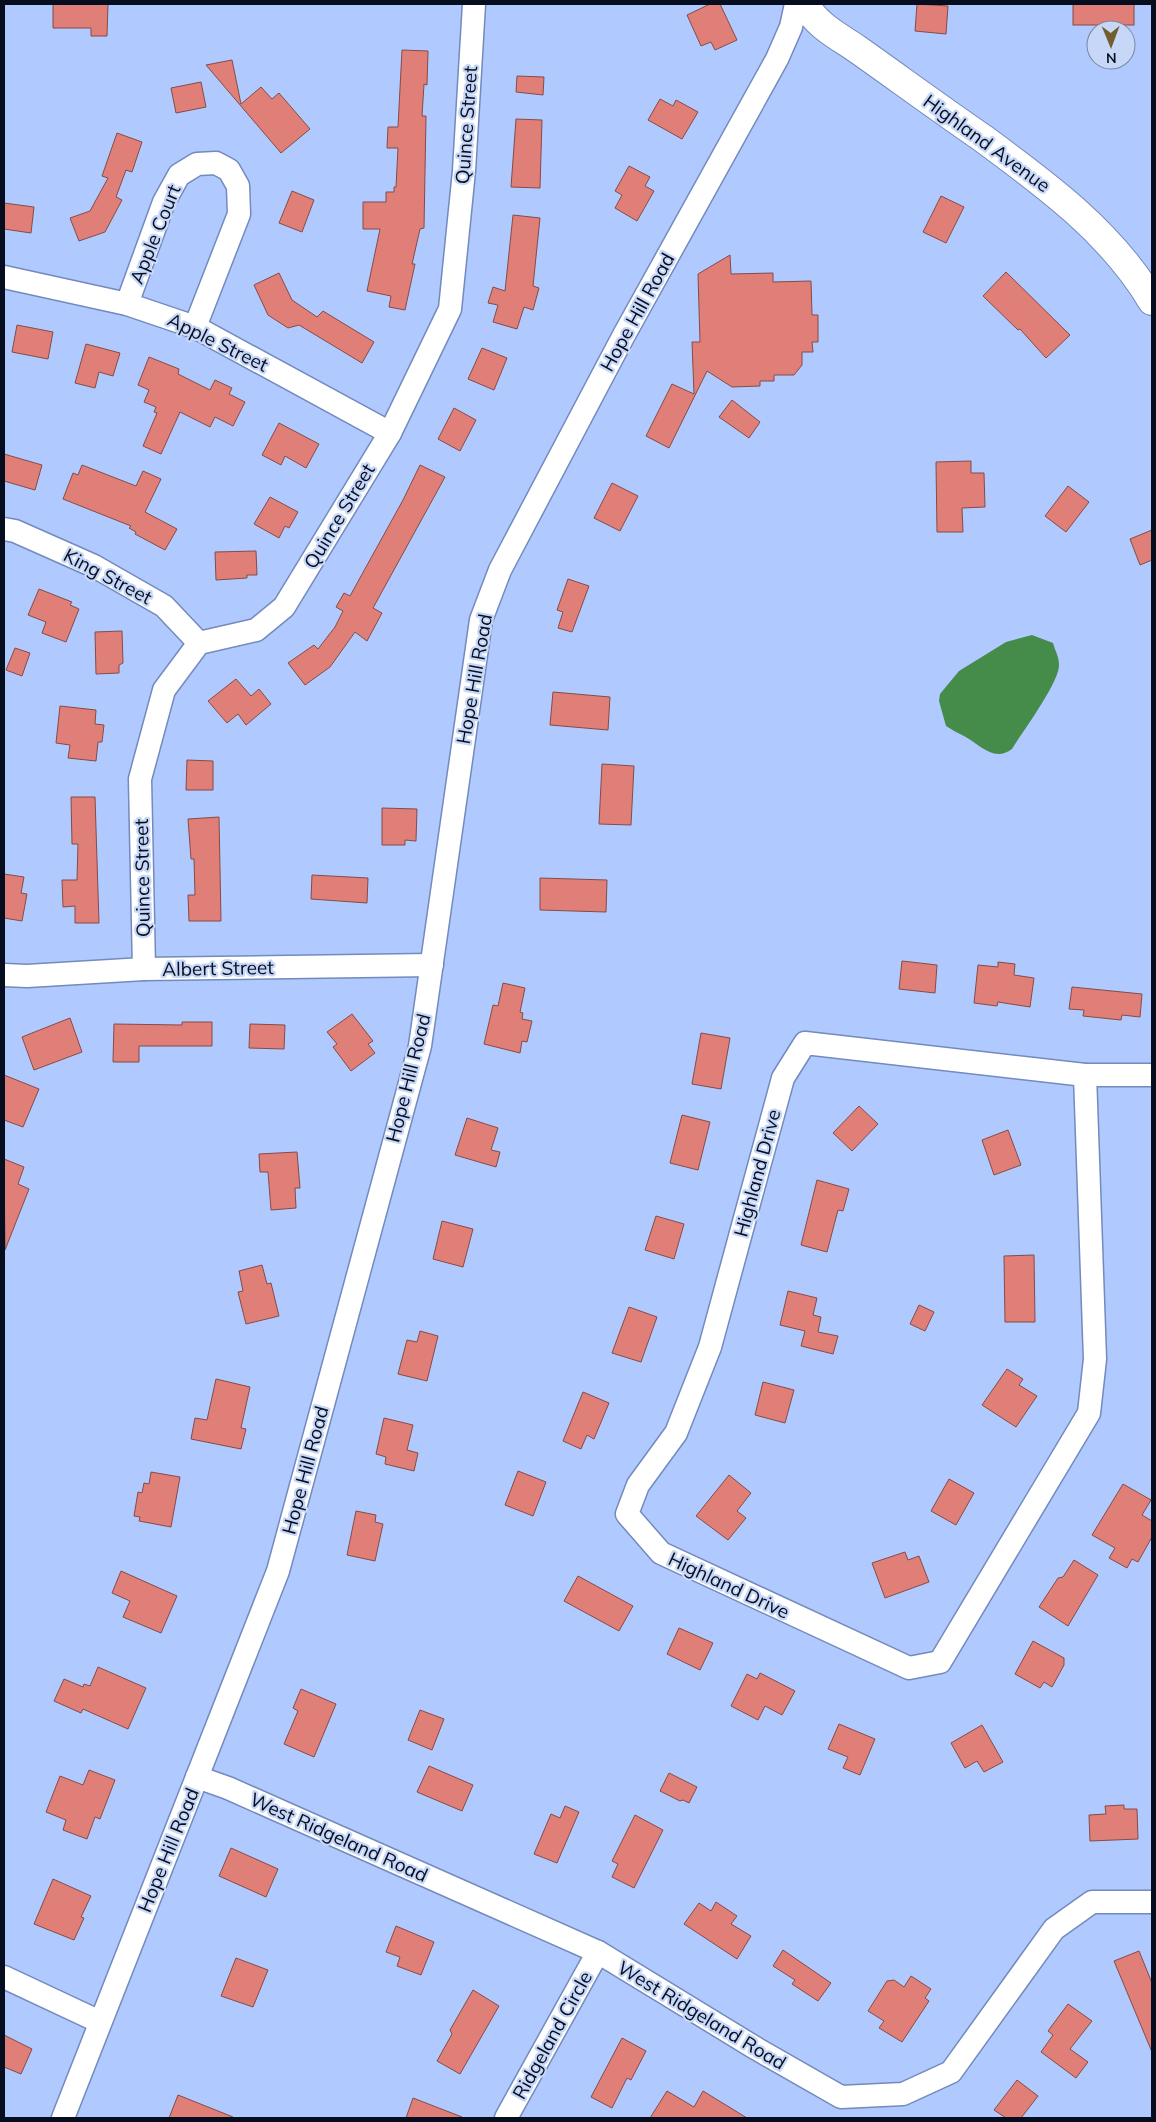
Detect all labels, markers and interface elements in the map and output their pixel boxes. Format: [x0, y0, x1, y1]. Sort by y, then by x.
north arrow [1086, 20, 1136, 70]
text: N [1106, 49, 1117, 67]
street label: Quince Street [450, 65, 482, 185]
street label: Highland Avenue [919, 89, 1055, 197]
street label: Apple Court [124, 181, 186, 287]
street label: Hope Hill Road [595, 249, 679, 375]
street label: Apple Street [164, 307, 273, 377]
street label: Quince Street [298, 459, 380, 573]
street label: King Street [60, 543, 157, 609]
street label: Hope Hill Road [451, 612, 497, 746]
street label: Quince Street [129, 818, 155, 937]
street label: Albert Street [162, 955, 274, 981]
street label: Hope Hill Road [380, 1011, 436, 1145]
street label: Highland Drive [728, 1107, 786, 1239]
street label: Hope Hill Road [276, 1403, 334, 1537]
street label: Highland Drive [665, 1546, 793, 1624]
street label: Hope Hill Road [132, 1784, 204, 1916]
street label: West Ridgeland Road [246, 1787, 432, 1887]
street label: West Ridgeland Road [613, 1955, 791, 2075]
street label: Ridgeland Circle [507, 1967, 597, 2103]

